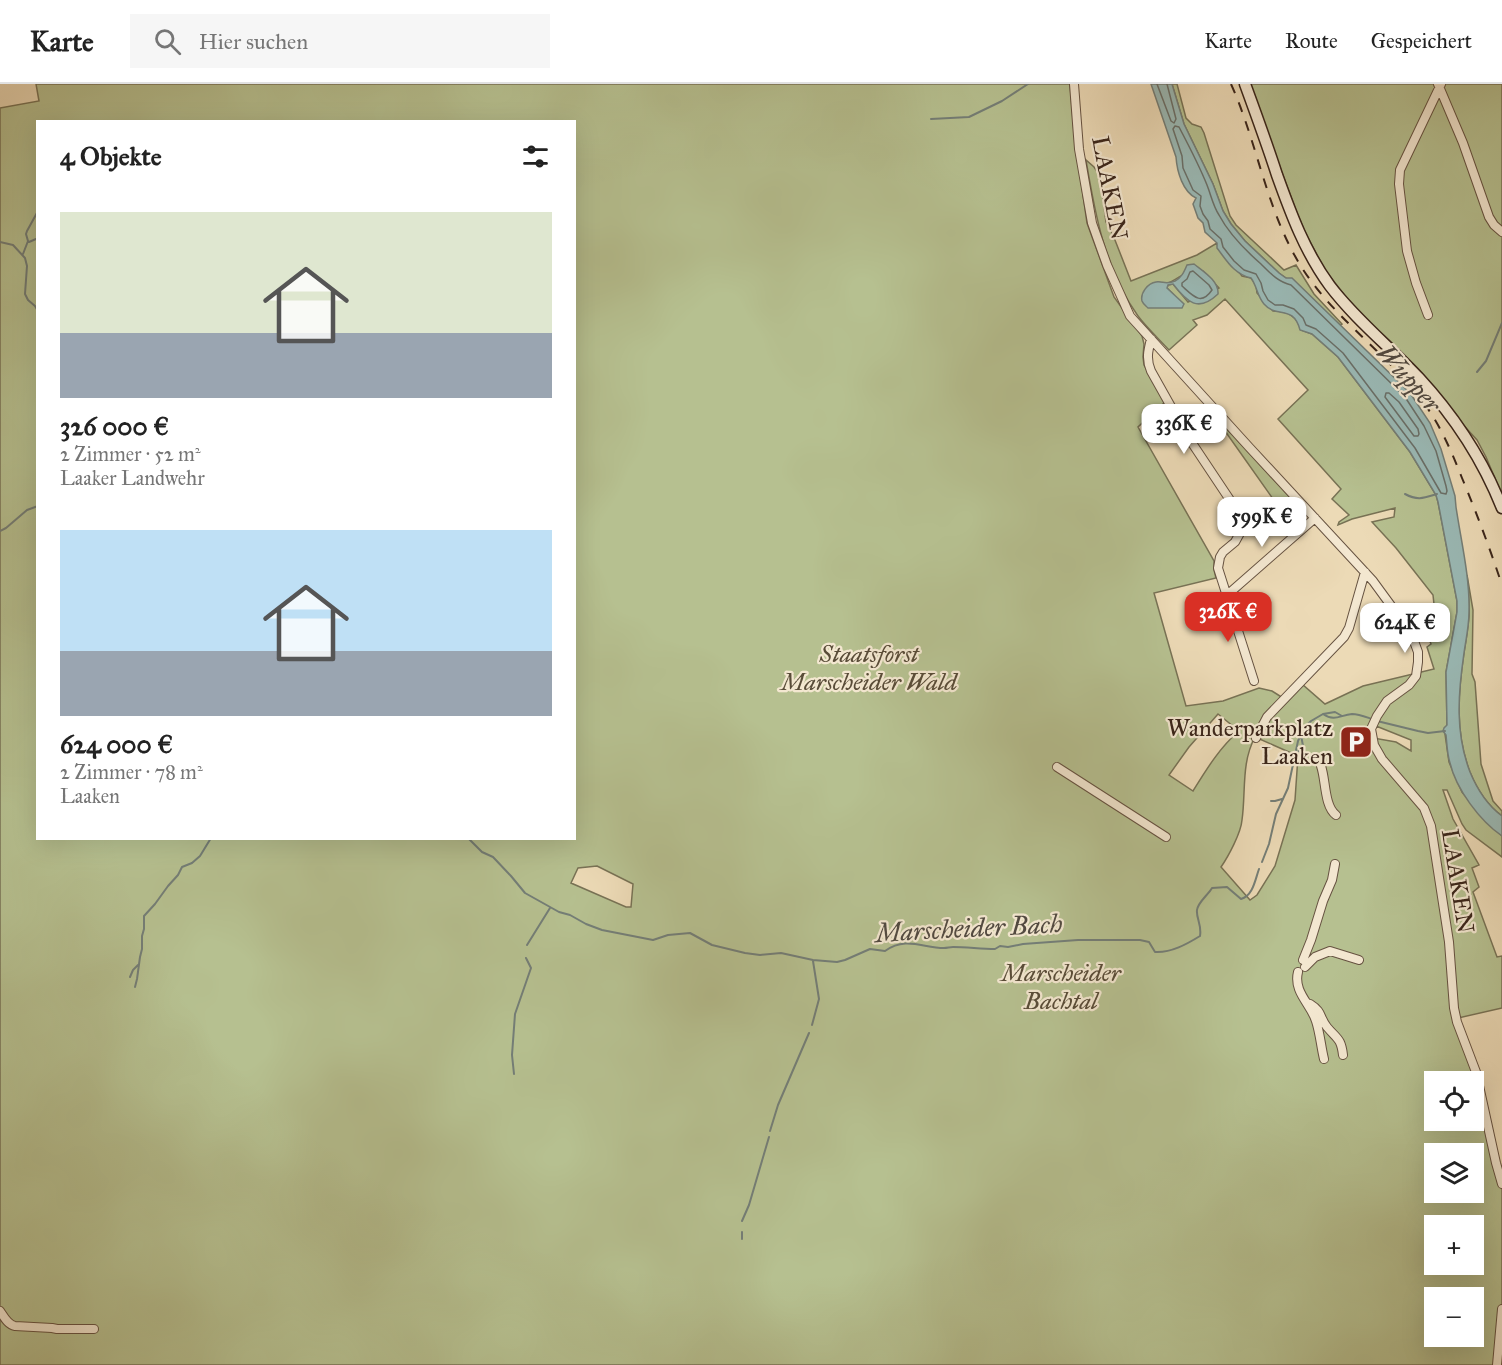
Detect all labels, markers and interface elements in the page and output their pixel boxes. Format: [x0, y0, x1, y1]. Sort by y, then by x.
search box [130, 14, 550, 68]
text: Karte [30, 24, 94, 59]
icon: search [151, 25, 184, 58]
text: Hier suchen [199, 28, 308, 55]
text: Karte [1204, 28, 1252, 54]
text: Route [1285, 28, 1338, 54]
text: Gespeichert [1371, 28, 1472, 54]
street label: LAAKEN [1085, 133, 1135, 243]
text: 4 Objekte [60, 140, 162, 172]
icon: filters [519, 140, 552, 173]
icon: home [252, 251, 360, 359]
water label: Wupper [1369, 337, 1449, 420]
pin: 336K € [1135, 404, 1233, 455]
text: 326 000 € [60, 410, 169, 442]
text: 336K € [1156, 411, 1212, 435]
text: 2 Zimmer · 52 m² [60, 442, 201, 466]
text: Laaker Landwehr [60, 466, 205, 490]
pin: 599K € [1213, 497, 1311, 548]
text: 599K € [1231, 504, 1293, 528]
icon: home [252, 569, 360, 677]
pin: 326K € [1179, 592, 1277, 643]
text: 326K € [1199, 599, 1257, 623]
pin: 624K € [1356, 603, 1454, 654]
text: 624K € [1374, 610, 1436, 634]
park label: Staatsforst Marscheider Wald [779, 639, 958, 697]
place label: Wanderparkplatz Laaken [1167, 713, 1333, 771]
parking icon: Wanderparkplatz Laaken [1338, 724, 1374, 760]
text: 624 000 € [60, 728, 173, 760]
text: 2 Zimmer · 78 m² [60, 760, 203, 784]
text: Laaken [60, 784, 120, 808]
street label: LAAKEN [1435, 827, 1481, 935]
water label: Marscheider Bach [872, 907, 1064, 949]
park label: Marscheider Bachtal [999, 958, 1123, 1016]
map controls [1424, 1071, 1484, 1347]
button: locate [1424, 1071, 1484, 1131]
button: layers [1424, 1143, 1484, 1203]
button: + [1424, 1215, 1484, 1275]
button: − [1424, 1287, 1484, 1347]

